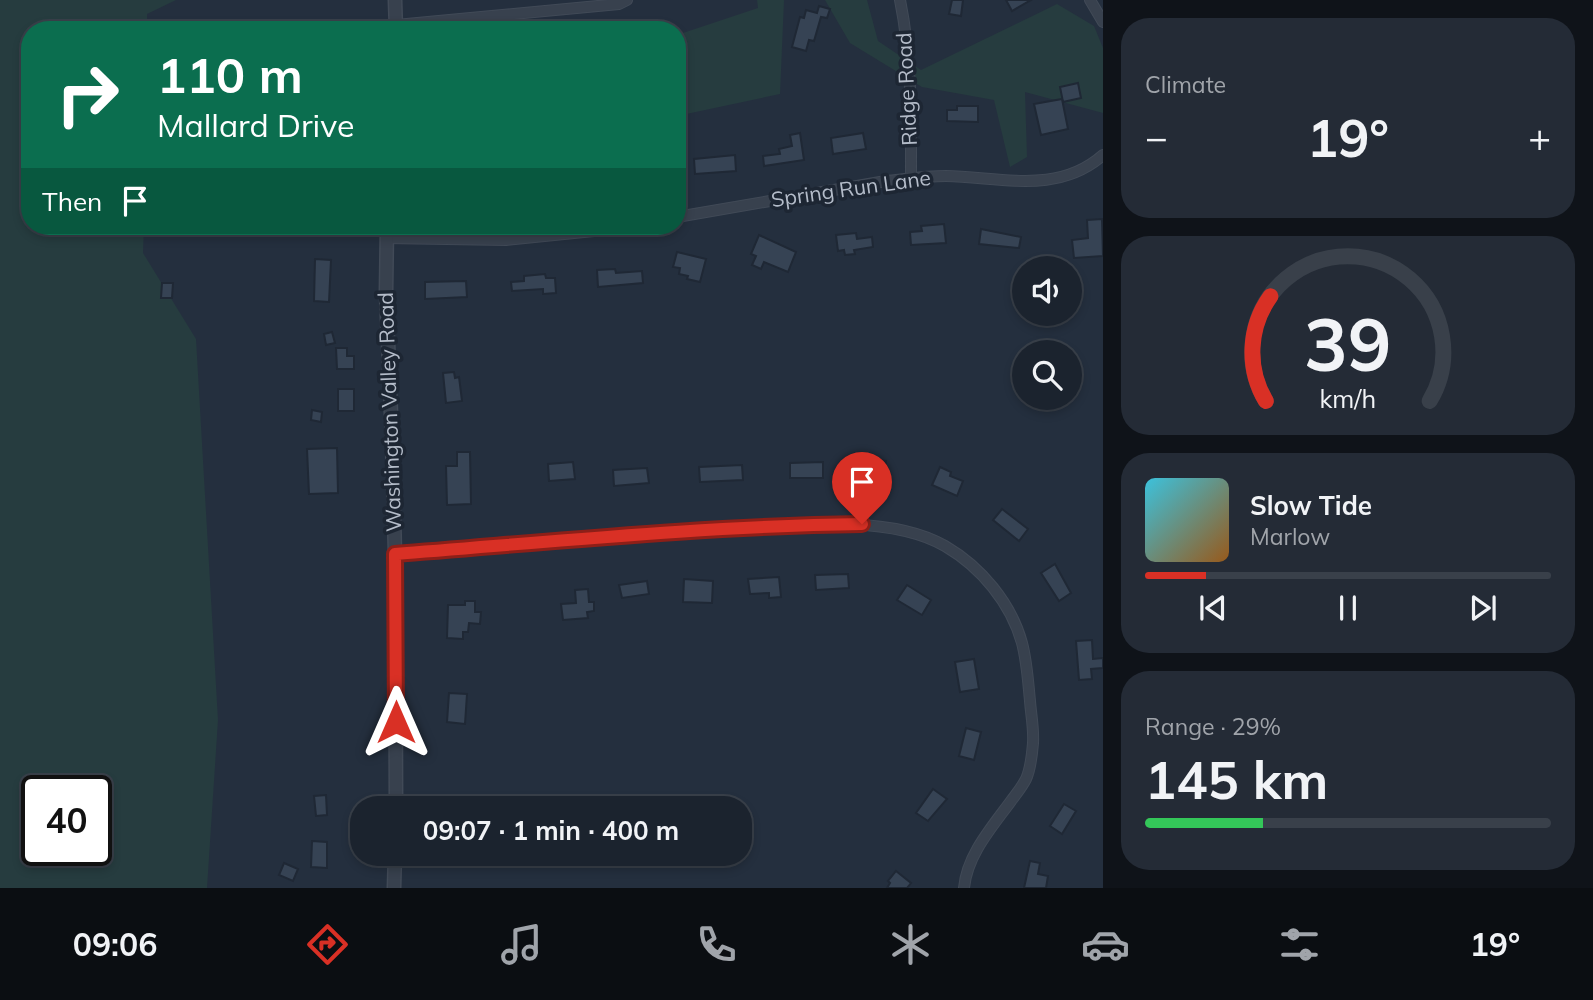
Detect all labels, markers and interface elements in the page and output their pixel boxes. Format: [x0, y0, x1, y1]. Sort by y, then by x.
street label: Ridge Road [890, 32, 922, 146]
text: 110 m [157, 44, 303, 105]
icon: right [42, 49, 133, 140]
text: Climate [1145, 70, 1226, 99]
text: Mallard Drive [157, 105, 354, 145]
text: 19° [1307, 105, 1389, 170]
text: − [1145, 113, 1168, 161]
text: + [1528, 113, 1551, 161]
street label: Spring Run Lane [769, 164, 932, 212]
icon: arrive [116, 182, 154, 220]
text: Then [42, 185, 102, 218]
map controls [1012, 256, 1082, 410]
button: sound [1012, 256, 1082, 326]
street label: Washington Valley Road [372, 292, 406, 532]
text: 39 [1304, 299, 1392, 390]
button: search [1012, 340, 1082, 410]
text: km/h [1320, 383, 1376, 414]
pin [832, 452, 892, 524]
icon: arrive [843, 463, 881, 501]
text: Slow Tide [1250, 489, 1372, 522]
text: Marlow [1250, 522, 1330, 551]
icon: previous [1194, 589, 1232, 627]
icon: pause [1329, 589, 1367, 627]
icon: next [1464, 589, 1502, 627]
position arrow [359, 685, 433, 759]
text: Range · 29% [1145, 712, 1281, 741]
text: 145 km [1145, 747, 1328, 812]
speed limit sign: 40 [21, 775, 112, 866]
text: 09:07 · 1 min · 400 m [423, 814, 679, 847]
icon: directions [303, 920, 352, 969]
icon: music [497, 920, 546, 969]
icon: phone [692, 920, 741, 969]
icon: climate [886, 920, 935, 969]
icon: car [1081, 920, 1130, 969]
icon: filters [1275, 920, 1324, 969]
text: 09:06 [73, 924, 157, 964]
text: 19° [1470, 924, 1520, 964]

